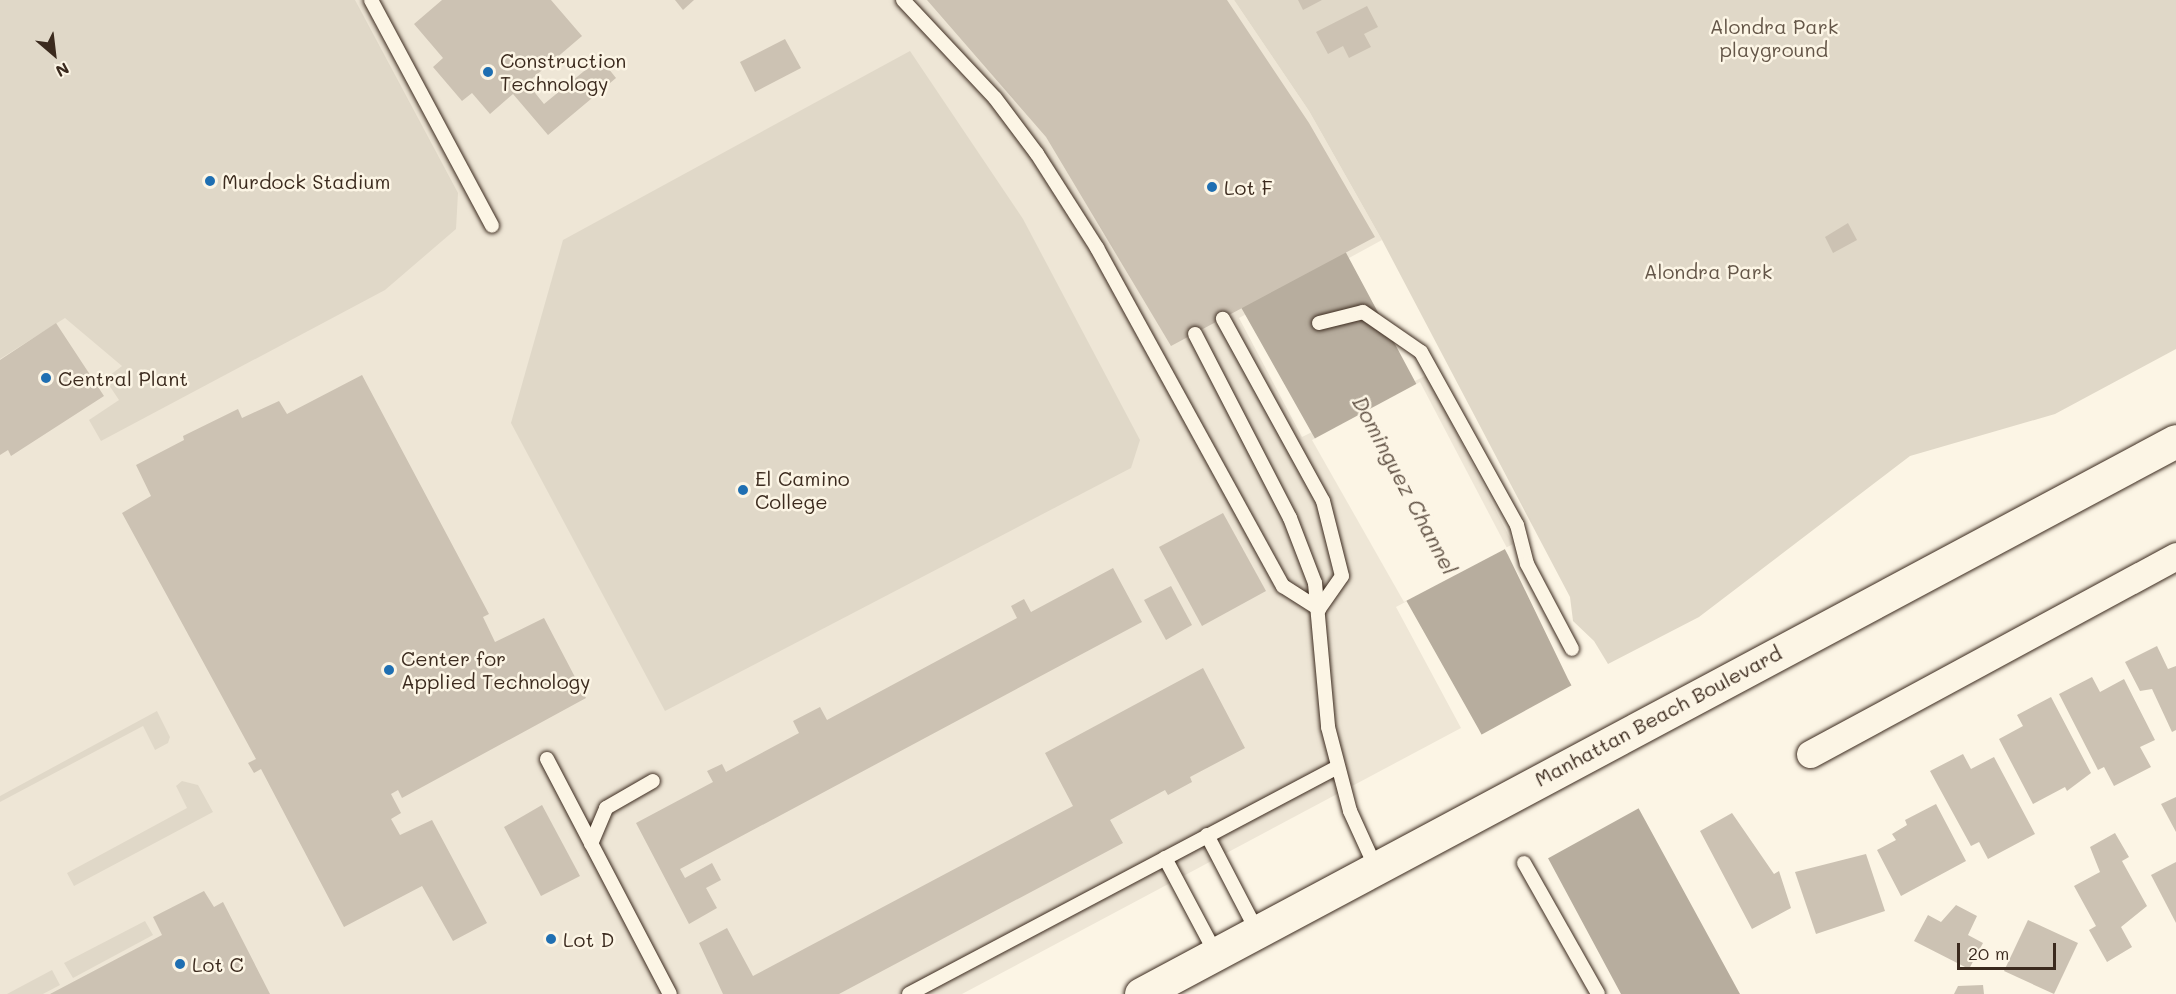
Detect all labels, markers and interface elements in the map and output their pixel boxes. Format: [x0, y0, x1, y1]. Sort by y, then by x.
park label: Alondra Park playground [1710, 15, 1838, 62]
north arrow [24, 24, 84, 84]
place label: Construction Technology [500, 48, 626, 95]
text: N [52, 58, 73, 82]
marker: Construction Technology [481, 65, 495, 79]
place label: Murdock Stadium [222, 169, 390, 193]
marker: Murdock Stadium [203, 174, 217, 188]
place label: Lot F [1224, 175, 1273, 199]
marker: Lot F [1205, 180, 1219, 194]
park label: Alondra Park [1644, 259, 1772, 283]
place label: Central Plant [58, 366, 188, 390]
marker: Central Plant [39, 371, 53, 385]
water label: Dominguez Channel [1347, 392, 1463, 578]
place label: El Camino College [755, 466, 850, 513]
marker: El Camino College [736, 483, 750, 497]
street label: Manhattan Beach Boulevard [1531, 641, 1785, 791]
place label: Center for Applied Technology [401, 646, 591, 693]
marker: Center for Applied Technology [382, 663, 396, 677]
place label: Lot D [563, 927, 614, 951]
scale bar [1960, 931, 2059, 969]
marker: Lot D [544, 932, 558, 946]
text: 20 m [1968, 941, 2009, 965]
place label: Lot C [192, 952, 244, 976]
marker: Lot C [173, 957, 187, 971]

